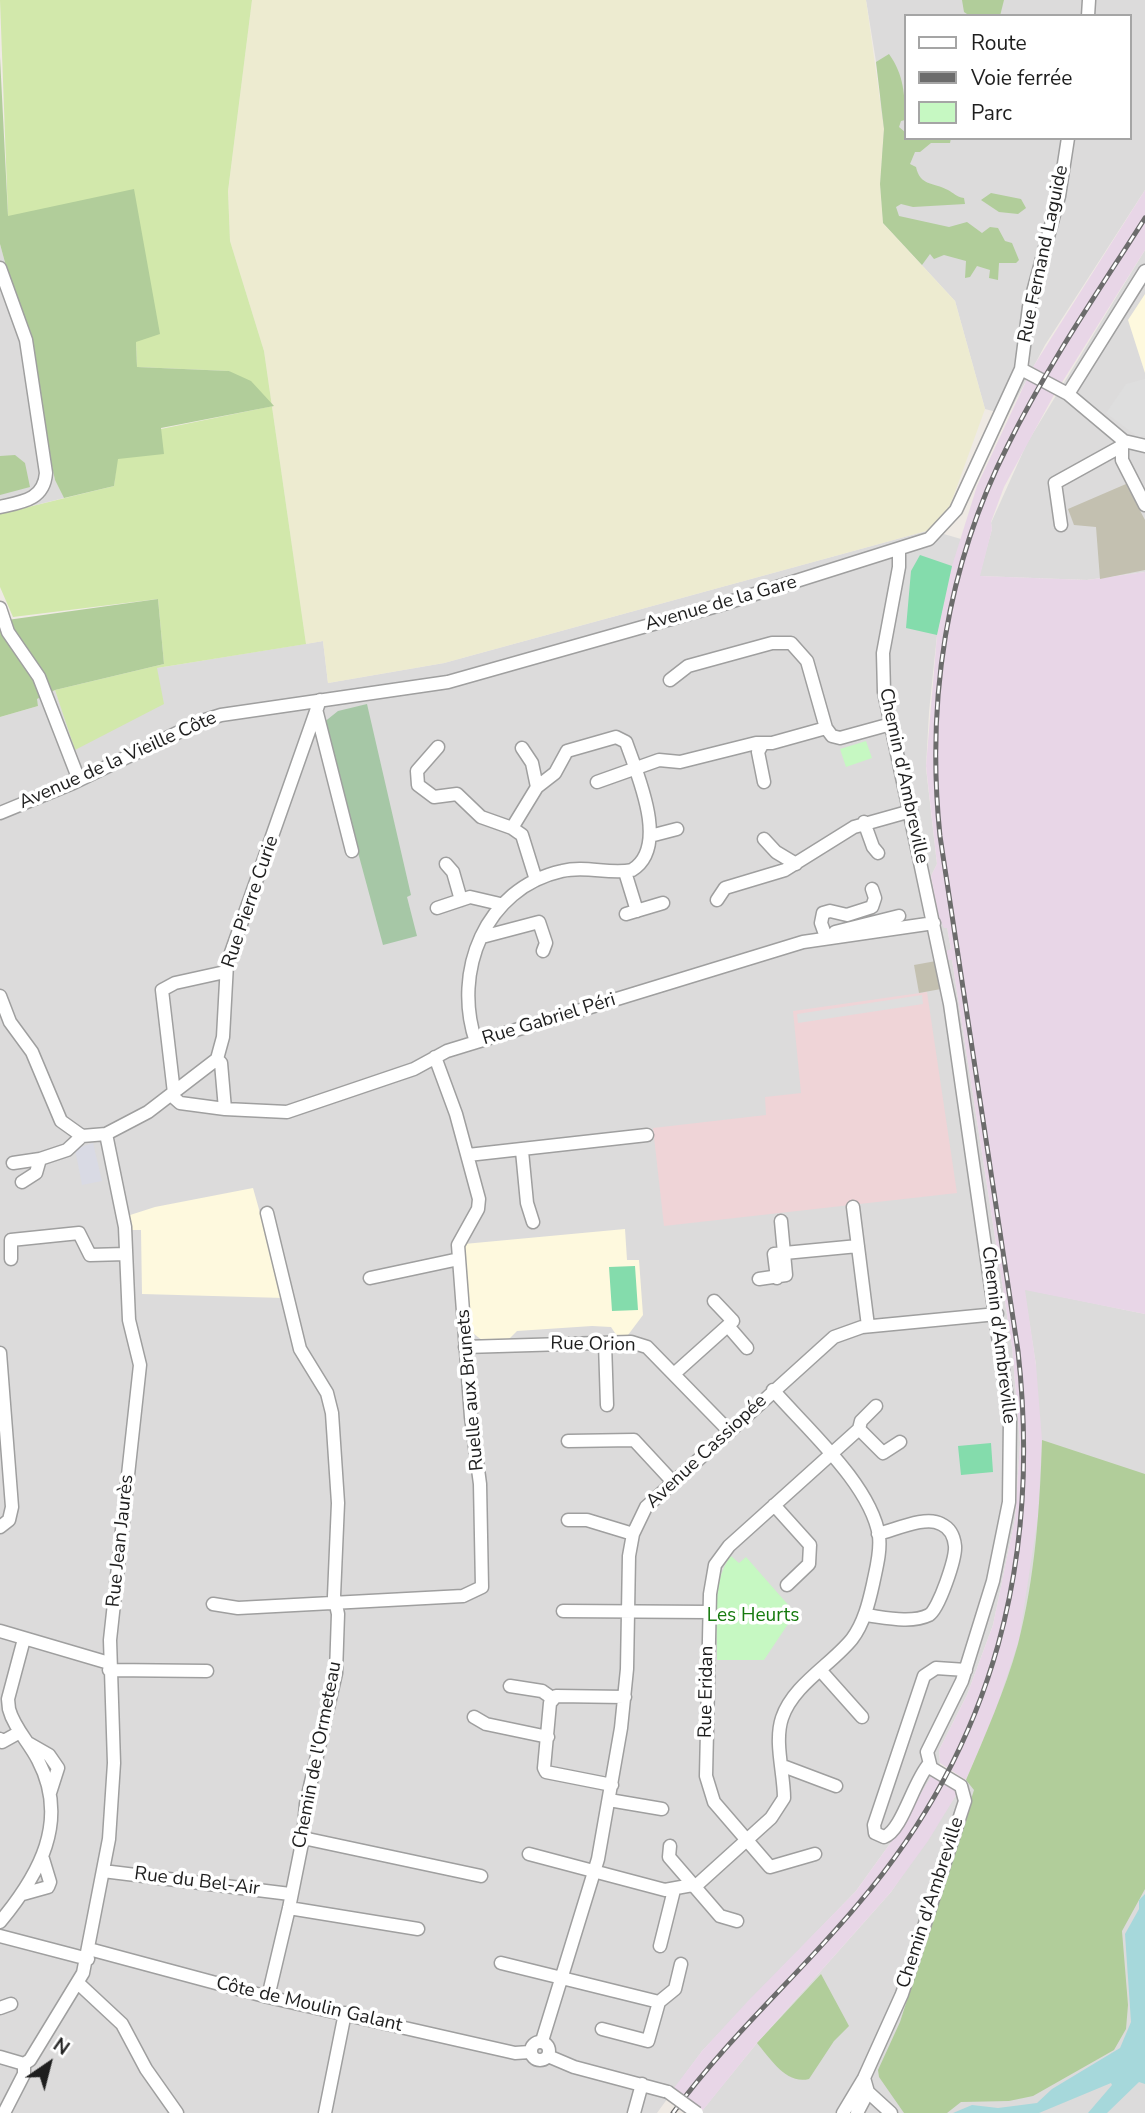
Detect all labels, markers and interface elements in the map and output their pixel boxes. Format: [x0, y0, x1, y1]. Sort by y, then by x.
legend [904, 14, 1131, 140]
text: Route [971, 29, 1027, 57]
text: Voie ferrée [971, 64, 1072, 92]
text: Parc [971, 99, 1012, 127]
street label: Rue Fernand Laguide [1014, 163, 1074, 345]
street label: Avenue de la Gare [642, 571, 800, 637]
street label: Chemin d'Ambreville [873, 686, 933, 866]
street label: Avenue de la Vieille Côte [16, 707, 220, 815]
street label: Rue Pierre Curie [218, 833, 284, 971]
street label: Rue Gabriel Péri [480, 989, 618, 1051]
street label: Chemin d'Ambreville [976, 1245, 1020, 1425]
street label: Ruelle aux Brunets [453, 1308, 489, 1472]
street label: Rue Orion [550, 1333, 636, 1357]
street label: Avenue Cassiopée [642, 1390, 772, 1514]
street label: Rue Jean Jaurès [103, 1474, 139, 1608]
park label: Les Heurts [707, 1605, 799, 1627]
street label: Rue Eridan [695, 1646, 719, 1738]
street label: Chemin de l'Ormeteau [289, 1659, 347, 1851]
street label: Chemin d'Ambreville [893, 1815, 969, 1991]
street label: Rue du Bel-Air [133, 1863, 261, 1901]
street label: Côte de Moulin Galant [214, 1972, 404, 2038]
north arrow [14, 2029, 84, 2099]
text: N [48, 2032, 74, 2062]

